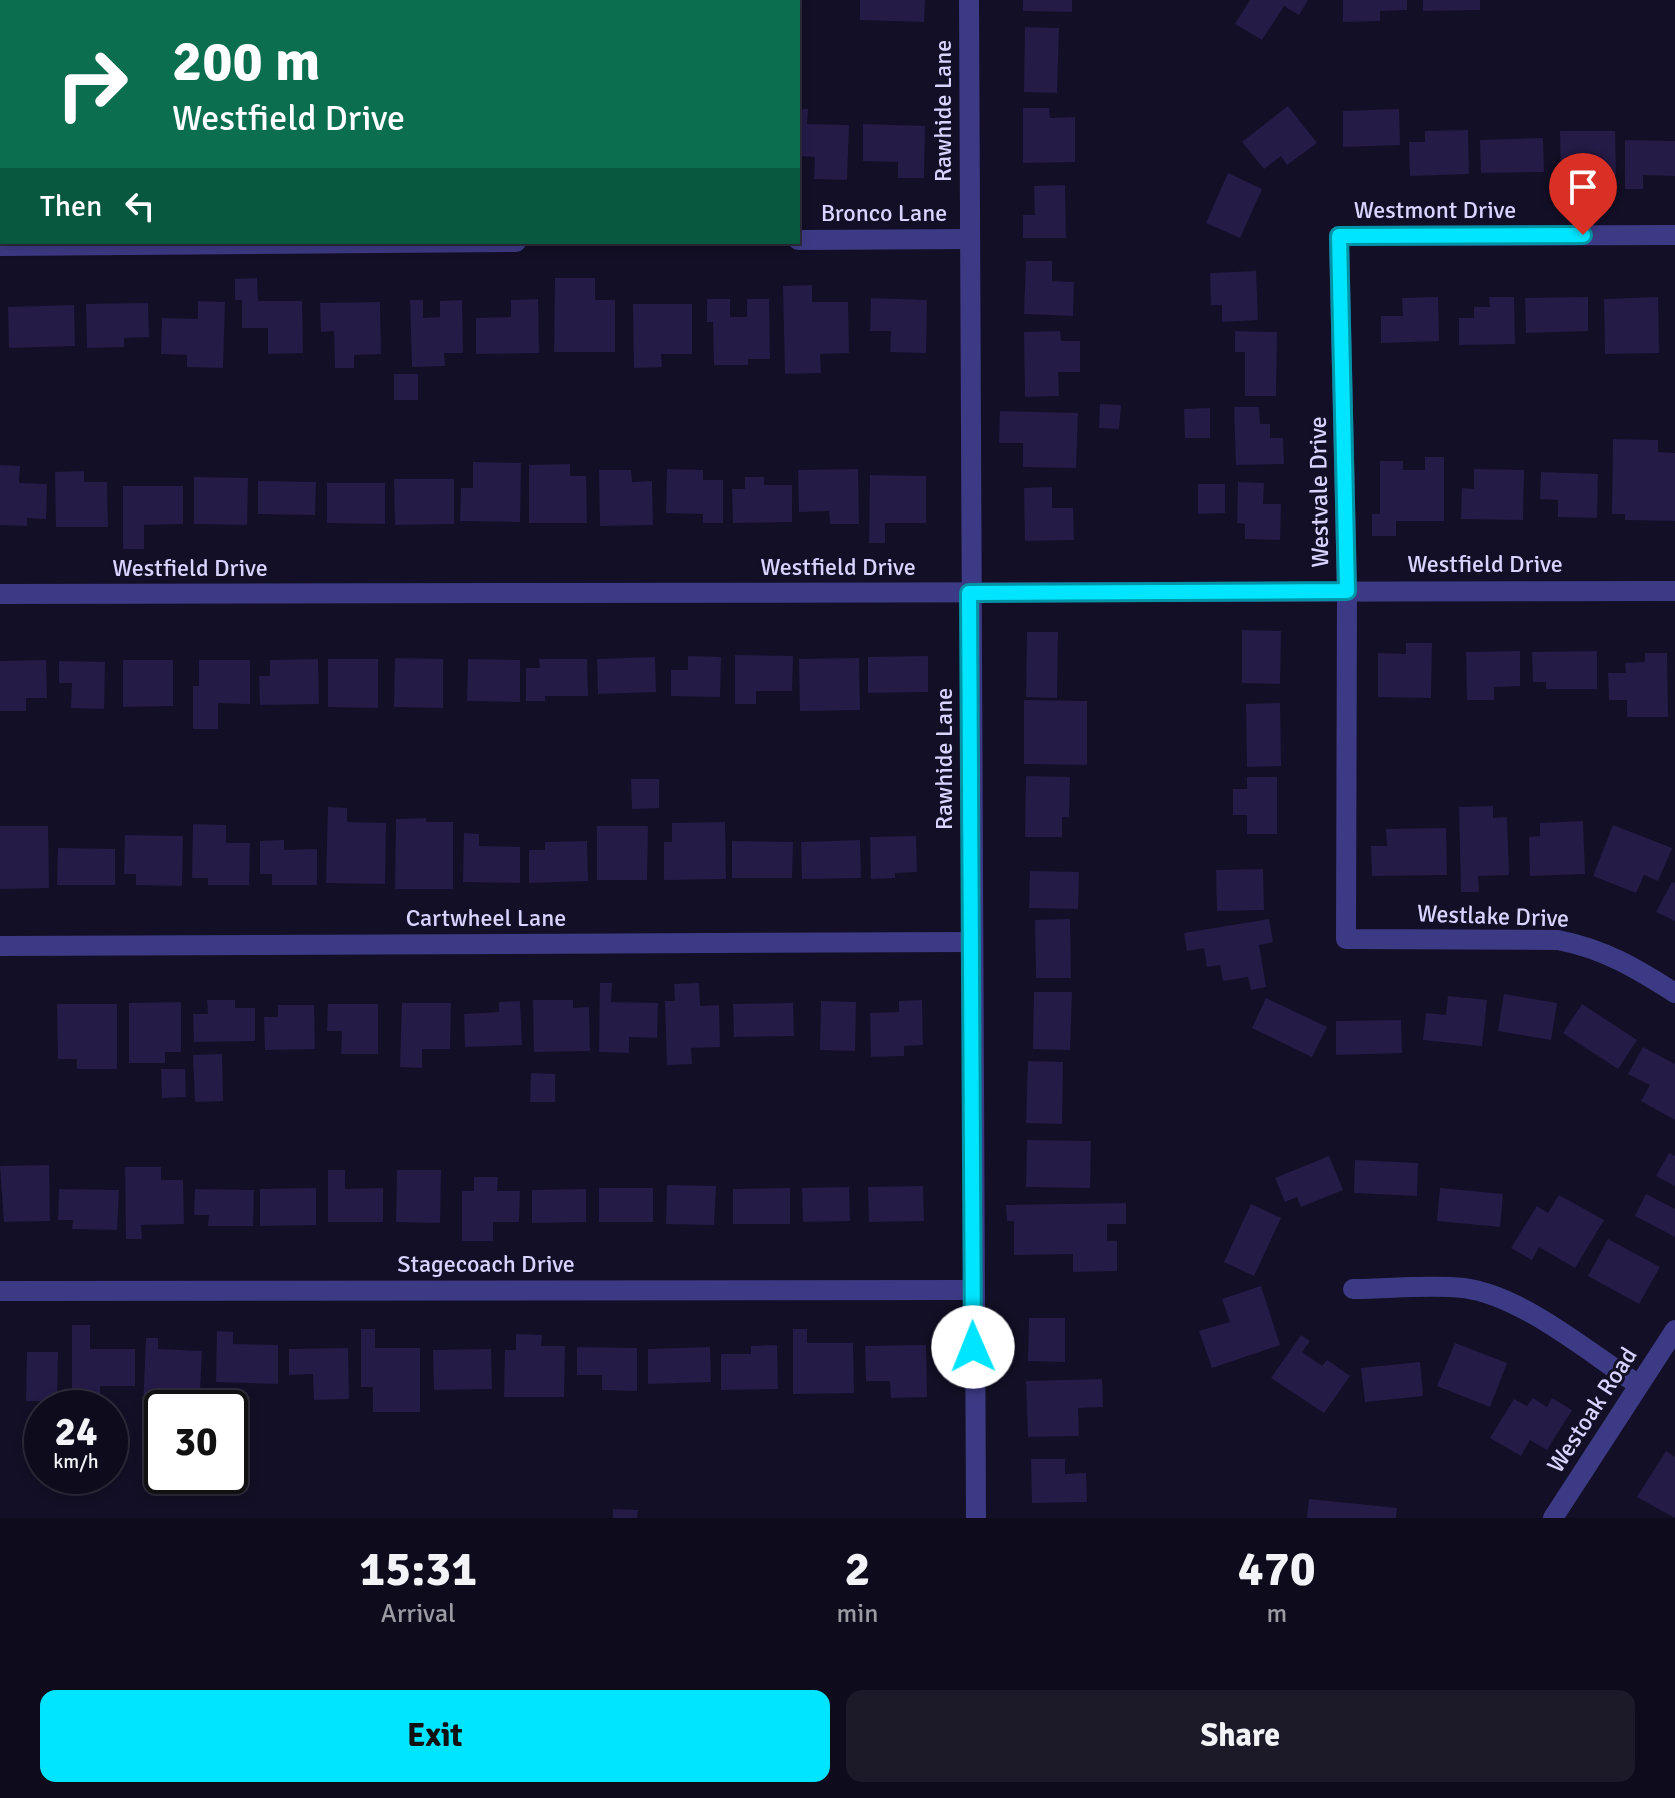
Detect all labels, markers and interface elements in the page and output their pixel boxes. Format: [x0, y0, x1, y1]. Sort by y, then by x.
text: 200 m [172, 27, 320, 96]
icon: right [40, 32, 144, 136]
street label: Rawhide Lane [928, 40, 958, 182]
text: Westfield Drive [172, 96, 405, 141]
pin [1549, 153, 1617, 235]
icon: arrive [1561, 165, 1605, 209]
icon: left [118, 184, 162, 228]
text: Then [40, 188, 102, 225]
street label: Westmont Drive [1354, 195, 1516, 225]
street label: Bronco Lane [821, 198, 947, 228]
street label: Westvale Drive [1303, 416, 1335, 568]
street label: Westfield Drive [1407, 549, 1563, 579]
street label: Westfield Drive [760, 552, 916, 582]
street label: Westfield Drive [112, 553, 268, 583]
street label: Rawhide Lane [929, 688, 959, 830]
street label: Westlake Drive [1416, 898, 1570, 934]
street label: Cartwheel Lane [406, 903, 566, 933]
street label: Stagecoach Drive [397, 1249, 575, 1279]
position arrow [931, 1305, 1015, 1389]
street label: Westoak Road [1540, 1342, 1644, 1478]
speed limit sign: 30 [144, 1390, 248, 1494]
text: 24 [54, 1407, 98, 1457]
text: km/h [53, 1449, 99, 1474]
text: 15:31 [359, 1540, 477, 1599]
text: 2 [845, 1540, 870, 1599]
text: 470 [1238, 1540, 1316, 1599]
text: Arrival [381, 1598, 456, 1630]
text: min [837, 1598, 879, 1630]
text: m [1266, 1598, 1287, 1630]
button: Exit [40, 1690, 830, 1782]
button: Share [846, 1690, 1635, 1782]

